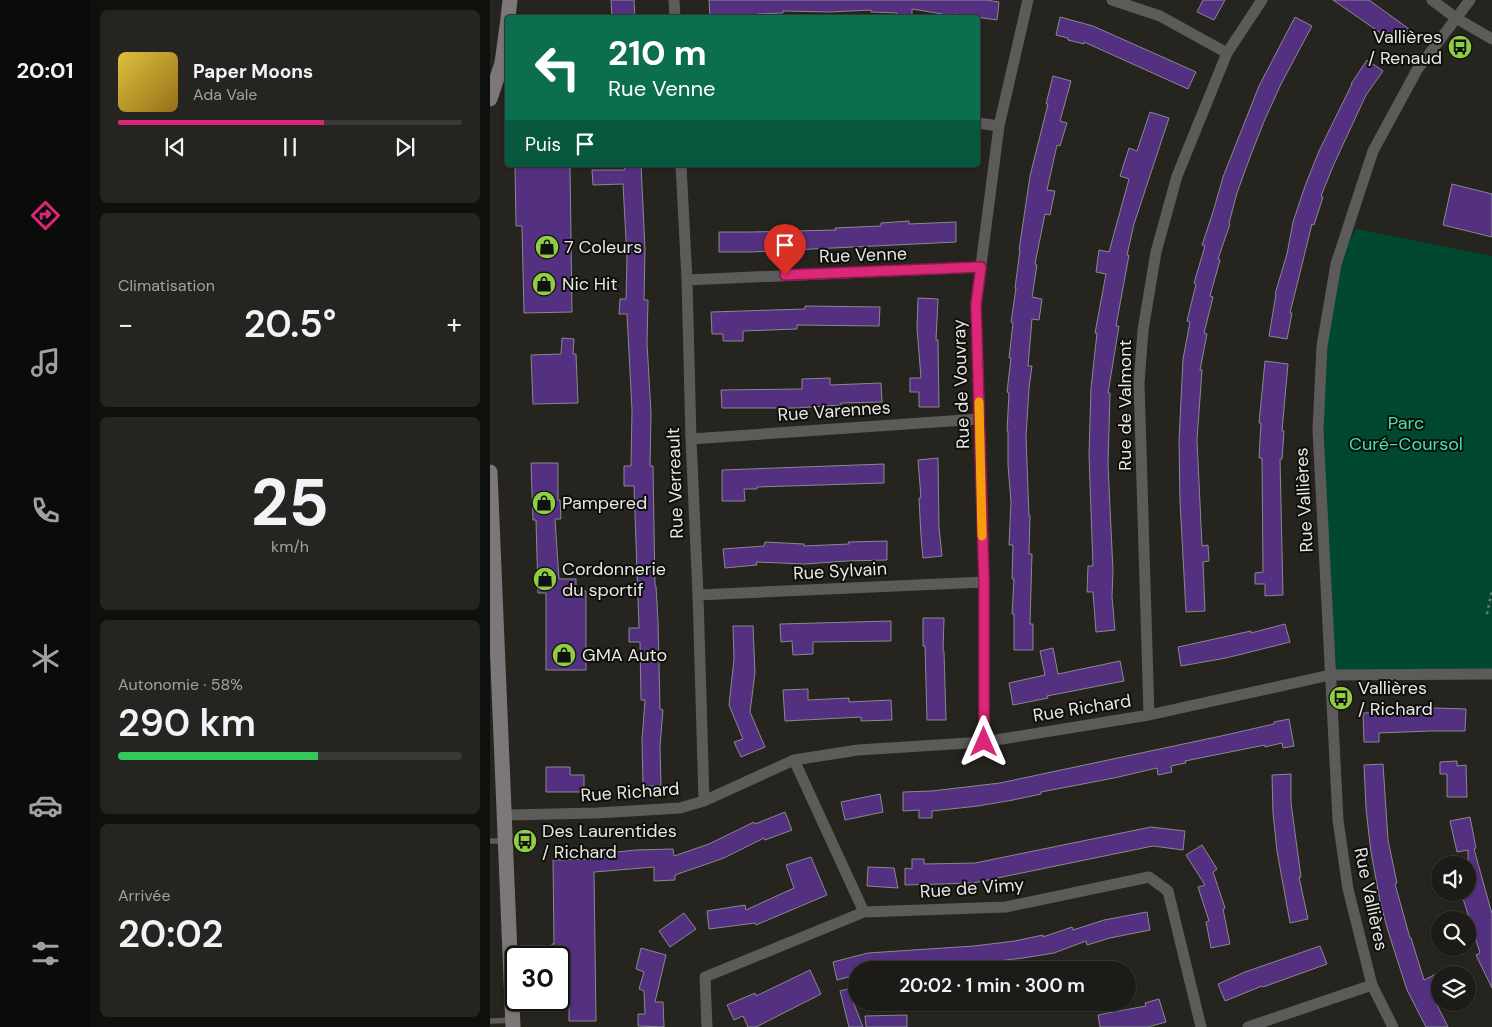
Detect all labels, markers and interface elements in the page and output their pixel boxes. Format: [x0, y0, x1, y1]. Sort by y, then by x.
place label: Vallières / Renaud [1368, 25, 1442, 70]
text: 210 m [608, 30, 707, 76]
bus stop icon: Vallières / Renaud [1447, 34, 1473, 60]
icon: left [525, 35, 590, 100]
text: 20:01 [16, 56, 74, 85]
text: Paper Moons [193, 59, 313, 84]
text: Rue Venne [608, 74, 716, 103]
text: Ada Vale [193, 84, 257, 105]
icon: arrive [571, 130, 599, 158]
text: Puis [525, 132, 561, 157]
icon: previous [161, 133, 189, 161]
icon: pause [276, 133, 304, 161]
icon: next [391, 133, 419, 161]
icon: directions [28, 198, 63, 233]
pin [764, 224, 806, 275]
icon: arrive [771, 231, 799, 259]
shop icon: 7 Coleurs [534, 234, 560, 260]
place label: 7 Coleurs [564, 235, 642, 259]
street label: Rue Venne [819, 241, 907, 269]
shop icon: Nic Hit [531, 271, 557, 297]
place label: Nic Hit [562, 272, 617, 296]
text: Climatisation [118, 275, 215, 296]
text: 20.5° [244, 299, 336, 349]
text: − [118, 306, 133, 343]
text: + [447, 306, 462, 343]
street label: Rue de Vouvray [947, 319, 975, 449]
street label: Rue de Valmont [1113, 339, 1137, 471]
icon: music [28, 345, 63, 380]
street label: Rue Varennes [777, 395, 891, 427]
park label: Parc Curé-Coursol [1349, 411, 1463, 456]
street label: Rue Verreault [661, 427, 689, 539]
street label: Rue Vallières [1289, 447, 1319, 553]
text: 25 [251, 461, 329, 545]
shop icon: Pampered [531, 490, 557, 516]
place label: Pampered [562, 491, 647, 515]
icon: phone [28, 493, 63, 528]
text: km/h [271, 536, 309, 557]
place label: Cordonnerie du sportif [562, 557, 666, 602]
street label: Rue Sylvain [792, 557, 888, 585]
shop icon: Cordonnerie du sportif [532, 566, 558, 592]
icon: climate [28, 641, 63, 676]
shop icon: GMA Auto [551, 642, 577, 668]
place label: GMA Auto [582, 643, 667, 667]
text: Autonomie · 58% [118, 674, 243, 695]
place label: Vallières / Richard [1358, 676, 1433, 721]
bus stop icon: Vallières / Richard [1328, 685, 1354, 711]
street label: Rue Richard [1031, 688, 1133, 728]
text: 290 km [118, 698, 256, 748]
position arrow [957, 715, 1009, 767]
street label: Rue Richard [580, 777, 680, 807]
icon: car [28, 788, 63, 823]
place label: Des Laurentides / Richard [542, 819, 677, 864]
bus stop icon: Des Laurentides / Richard [512, 828, 538, 854]
street label: Rue Vallières [1348, 845, 1394, 953]
map controls [1431, 856, 1476, 1011]
button: sound [1431, 856, 1476, 901]
street label: Rue de Vimy [919, 872, 1025, 904]
text: Arrivée [118, 885, 171, 906]
text: 20:02 [118, 909, 224, 959]
button: search [1431, 911, 1476, 956]
icon: filters [28, 936, 63, 971]
speed limit sign: 30 [505, 946, 570, 1011]
button: layers [1431, 966, 1476, 1011]
text: 20:02 · 1 min · 300 m [899, 973, 1085, 998]

